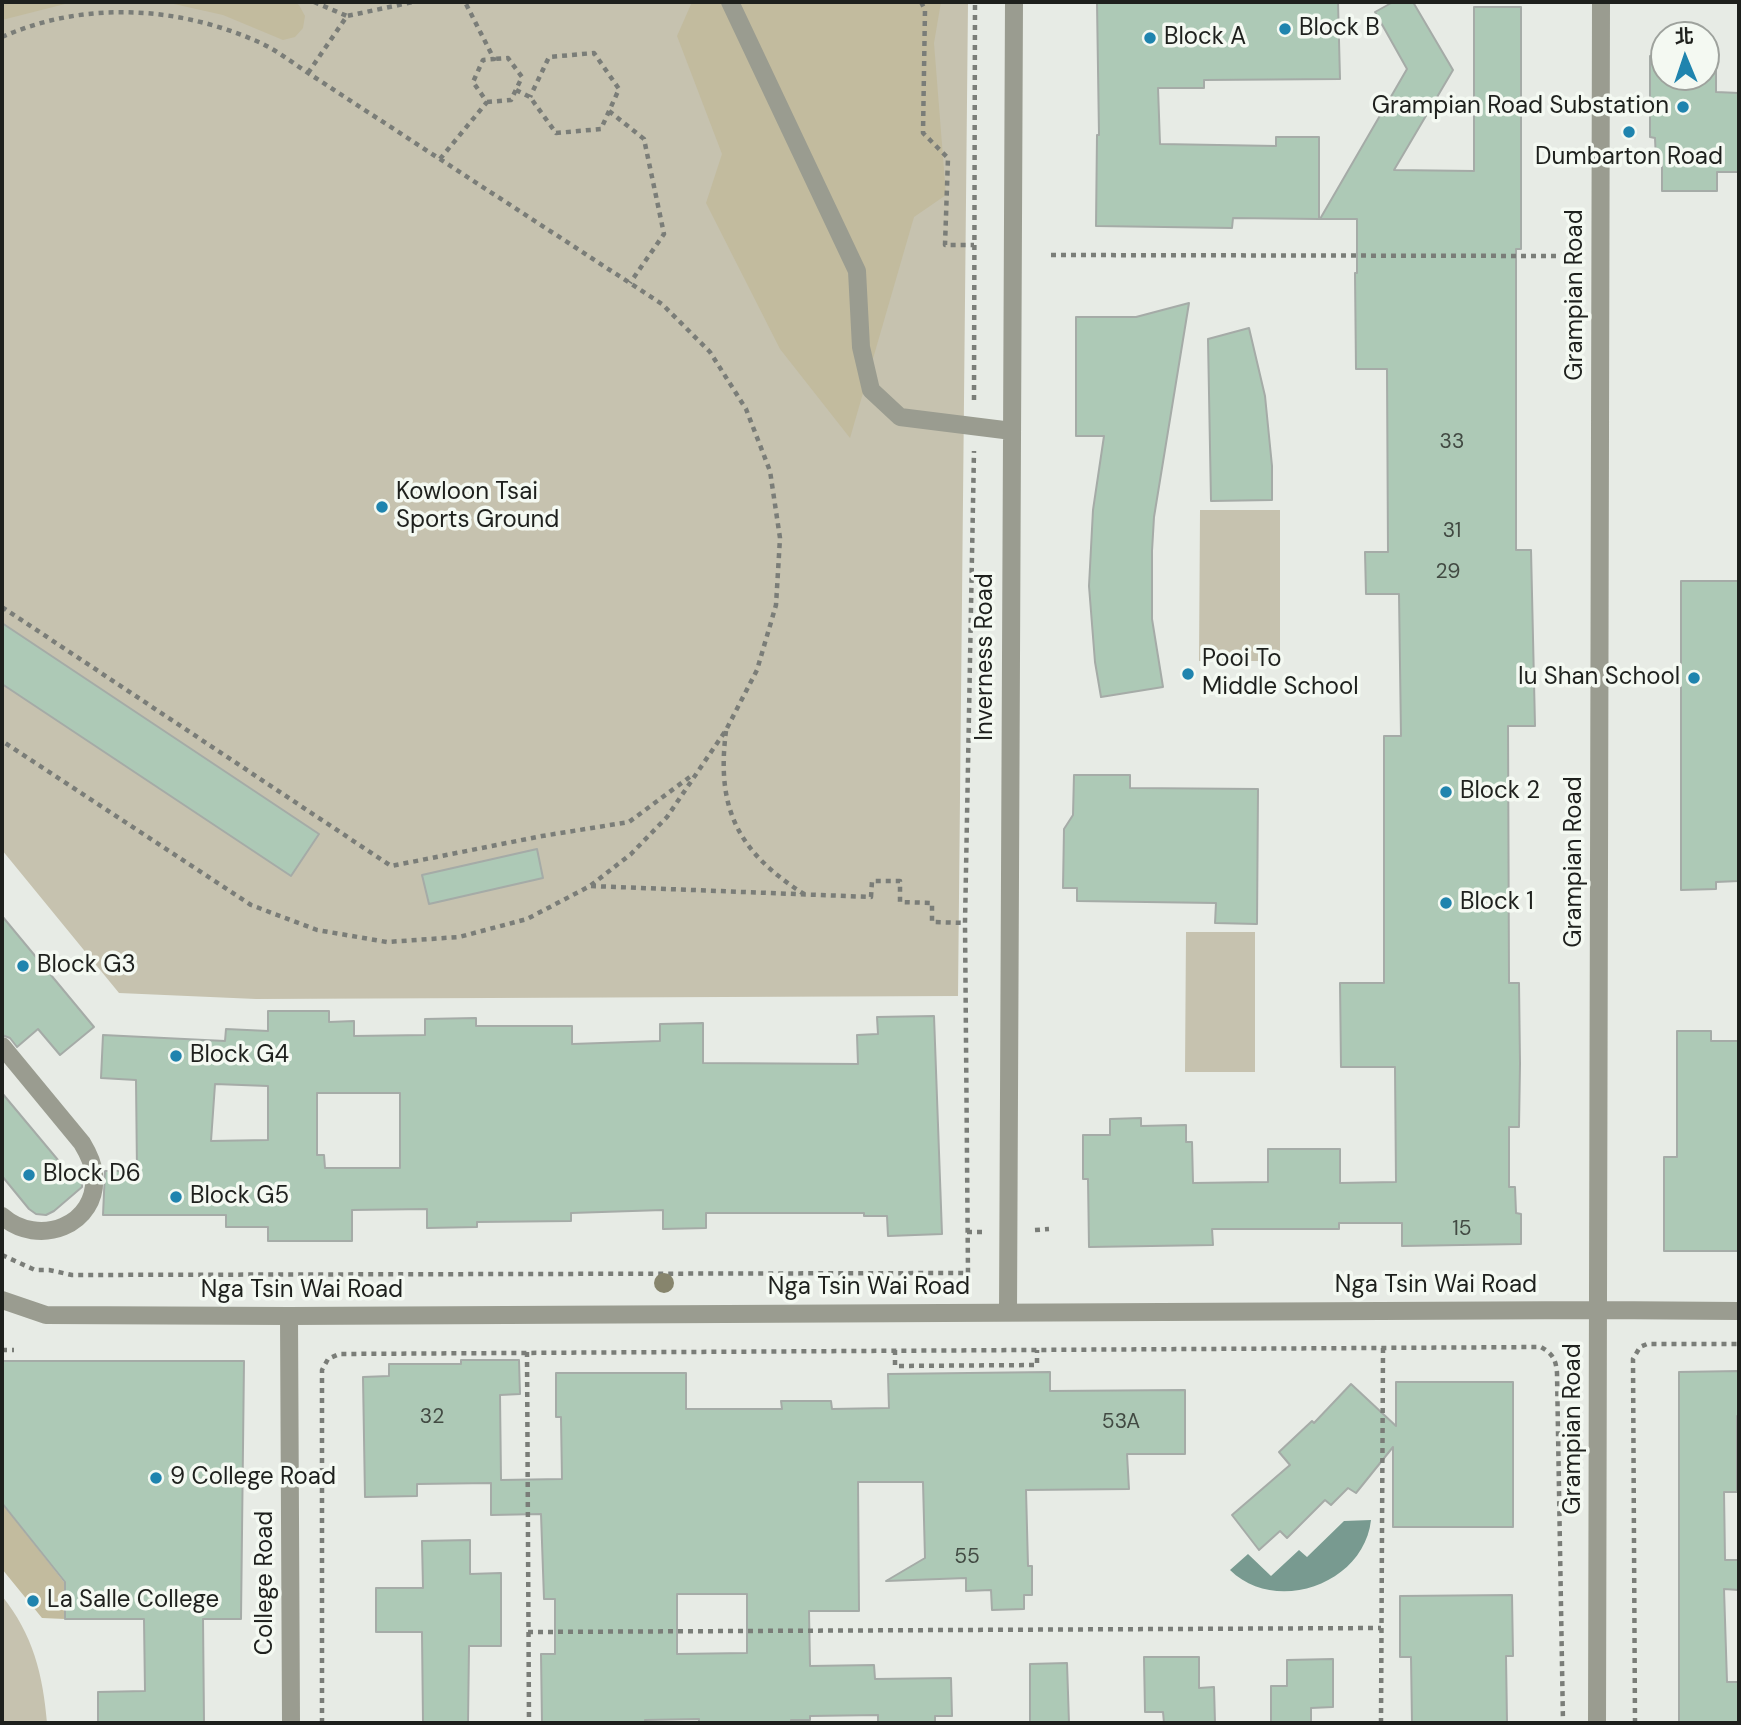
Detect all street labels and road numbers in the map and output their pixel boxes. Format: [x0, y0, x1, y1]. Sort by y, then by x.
street label: Grampian Road [1562, 209, 1590, 381]
street label: Inverness Road [972, 573, 1000, 741]
street label: Grampian Road [1561, 776, 1589, 948]
street label: Nga Tsin Wai Road [1335, 1272, 1537, 1300]
street label: Nga Tsin Wai Road [768, 1274, 970, 1302]
street label: Nga Tsin Wai Road [201, 1277, 403, 1305]
street label: Grampian Road [1560, 1343, 1588, 1515]
street label: College Road [252, 1511, 280, 1655]

